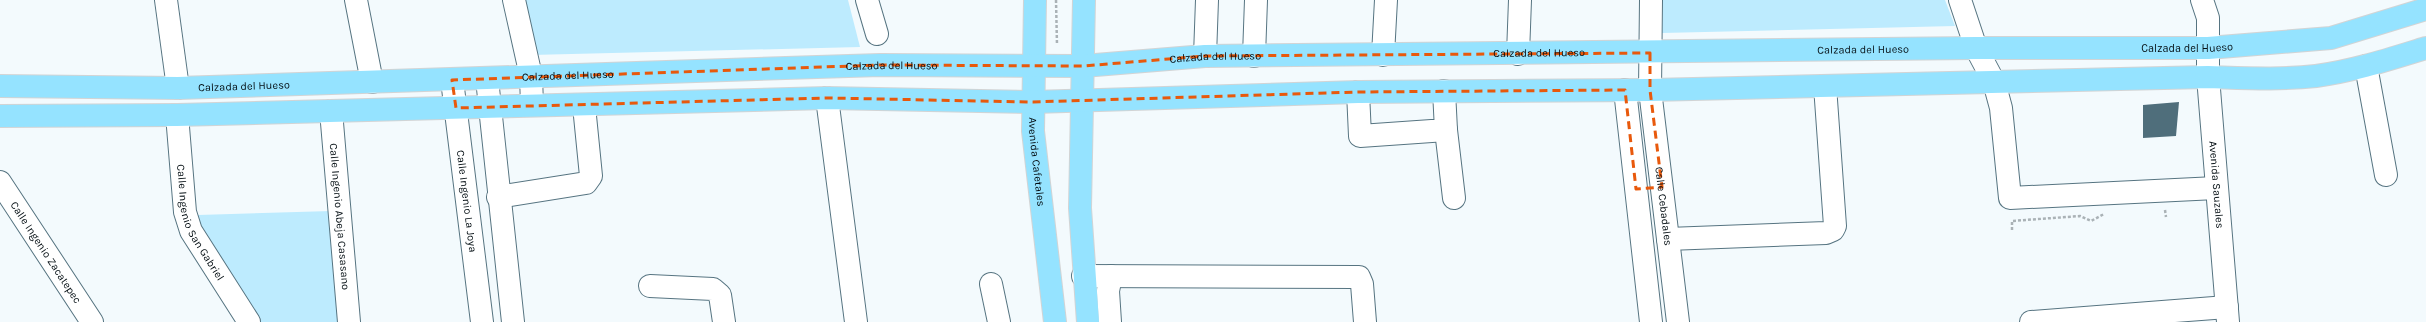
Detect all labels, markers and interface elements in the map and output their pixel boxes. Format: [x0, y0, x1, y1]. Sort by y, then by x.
street label: Calzada del Hueso [2141, 39, 2234, 55]
street label: Calzada del Hueso [1817, 42, 1909, 56]
street label: Calzada del Hueso [1493, 46, 1585, 60]
street label: Calzada del Hueso [1169, 49, 1261, 65]
street label: Calzada del Hueso [846, 58, 938, 73]
street label: Calzada del Hueso [522, 67, 614, 83]
street label: Calzada del Hueso [198, 78, 290, 94]
street label: Avenida Cafetales [1026, 117, 1048, 207]
street label: Avenida Sauzales [2207, 140, 2227, 229]
street label: Calle Ingenio Abeja Casasano [327, 143, 353, 291]
street label: Calle Ingenio La Joya [454, 149, 480, 253]
street label: Calle Ingenio San Gabriel [175, 164, 227, 283]
street label: Calle Cebadales [1653, 166, 1675, 247]
street label: Calle Ingenio Zacatepec [8, 199, 85, 306]

